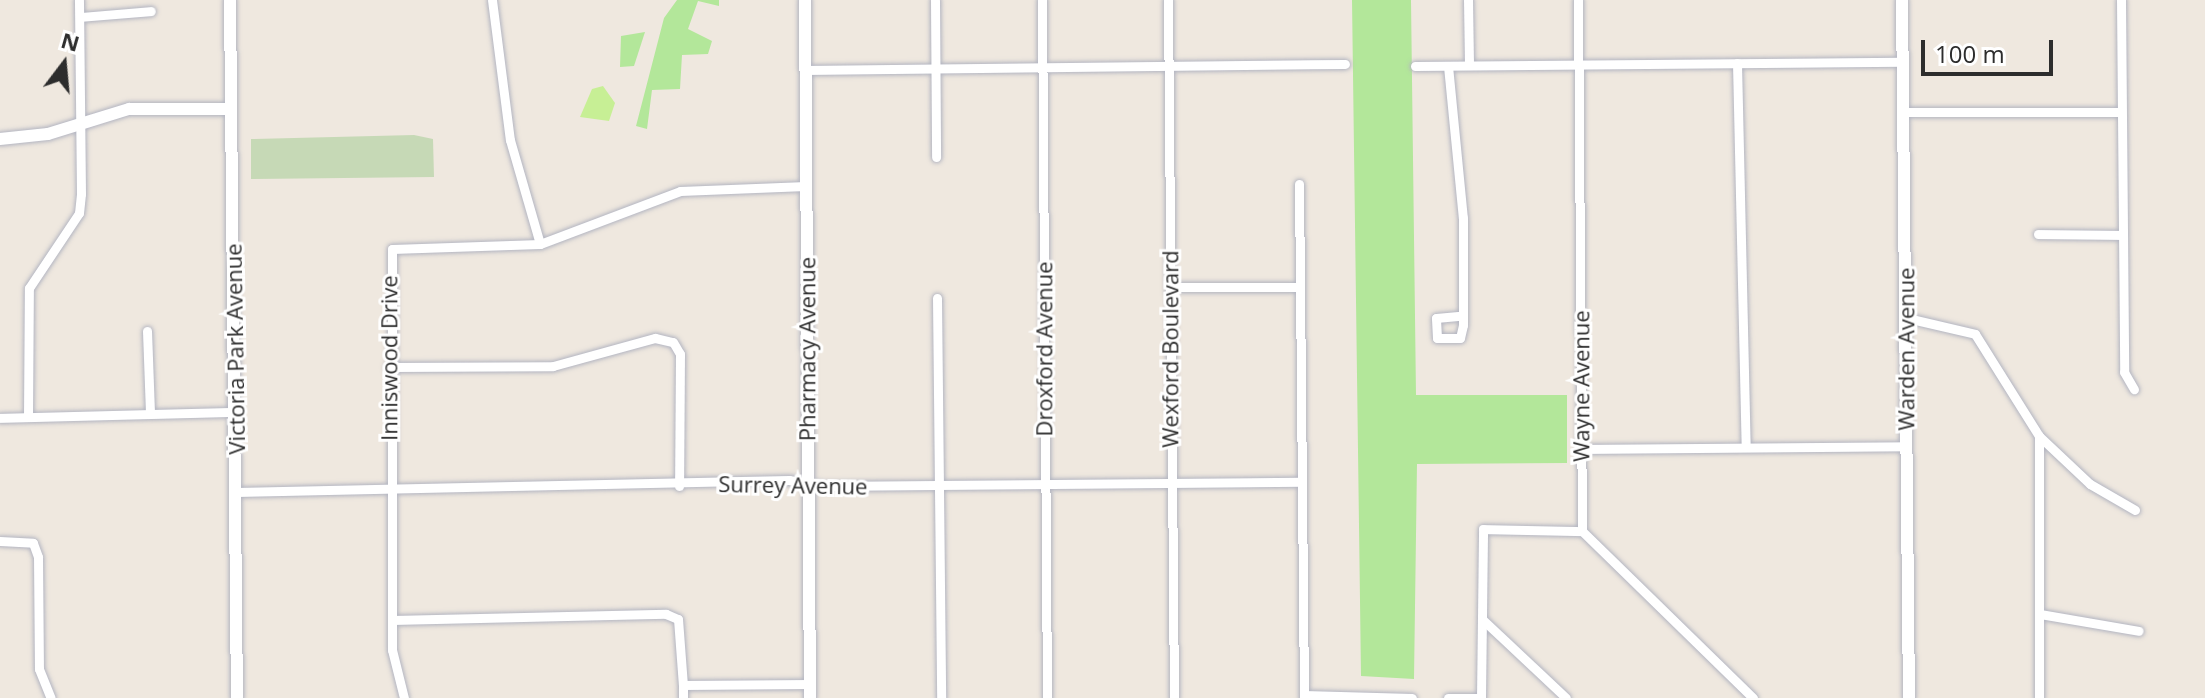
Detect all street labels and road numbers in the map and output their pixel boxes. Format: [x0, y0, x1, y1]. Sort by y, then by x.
street label: Victoria Park Avenue [220, 243, 250, 455]
street label: Wexford Boulevard [1157, 250, 1183, 448]
street label: Pharmacy Avenue [794, 257, 820, 441]
street label: Droxford Avenue [1031, 261, 1057, 437]
street label: Warden Avenue [1893, 267, 1919, 431]
street label: Inniswood Drive [376, 275, 402, 441]
street label: Wayne Avenue [1568, 310, 1594, 462]
street label: Surrey Avenue [718, 470, 868, 500]

